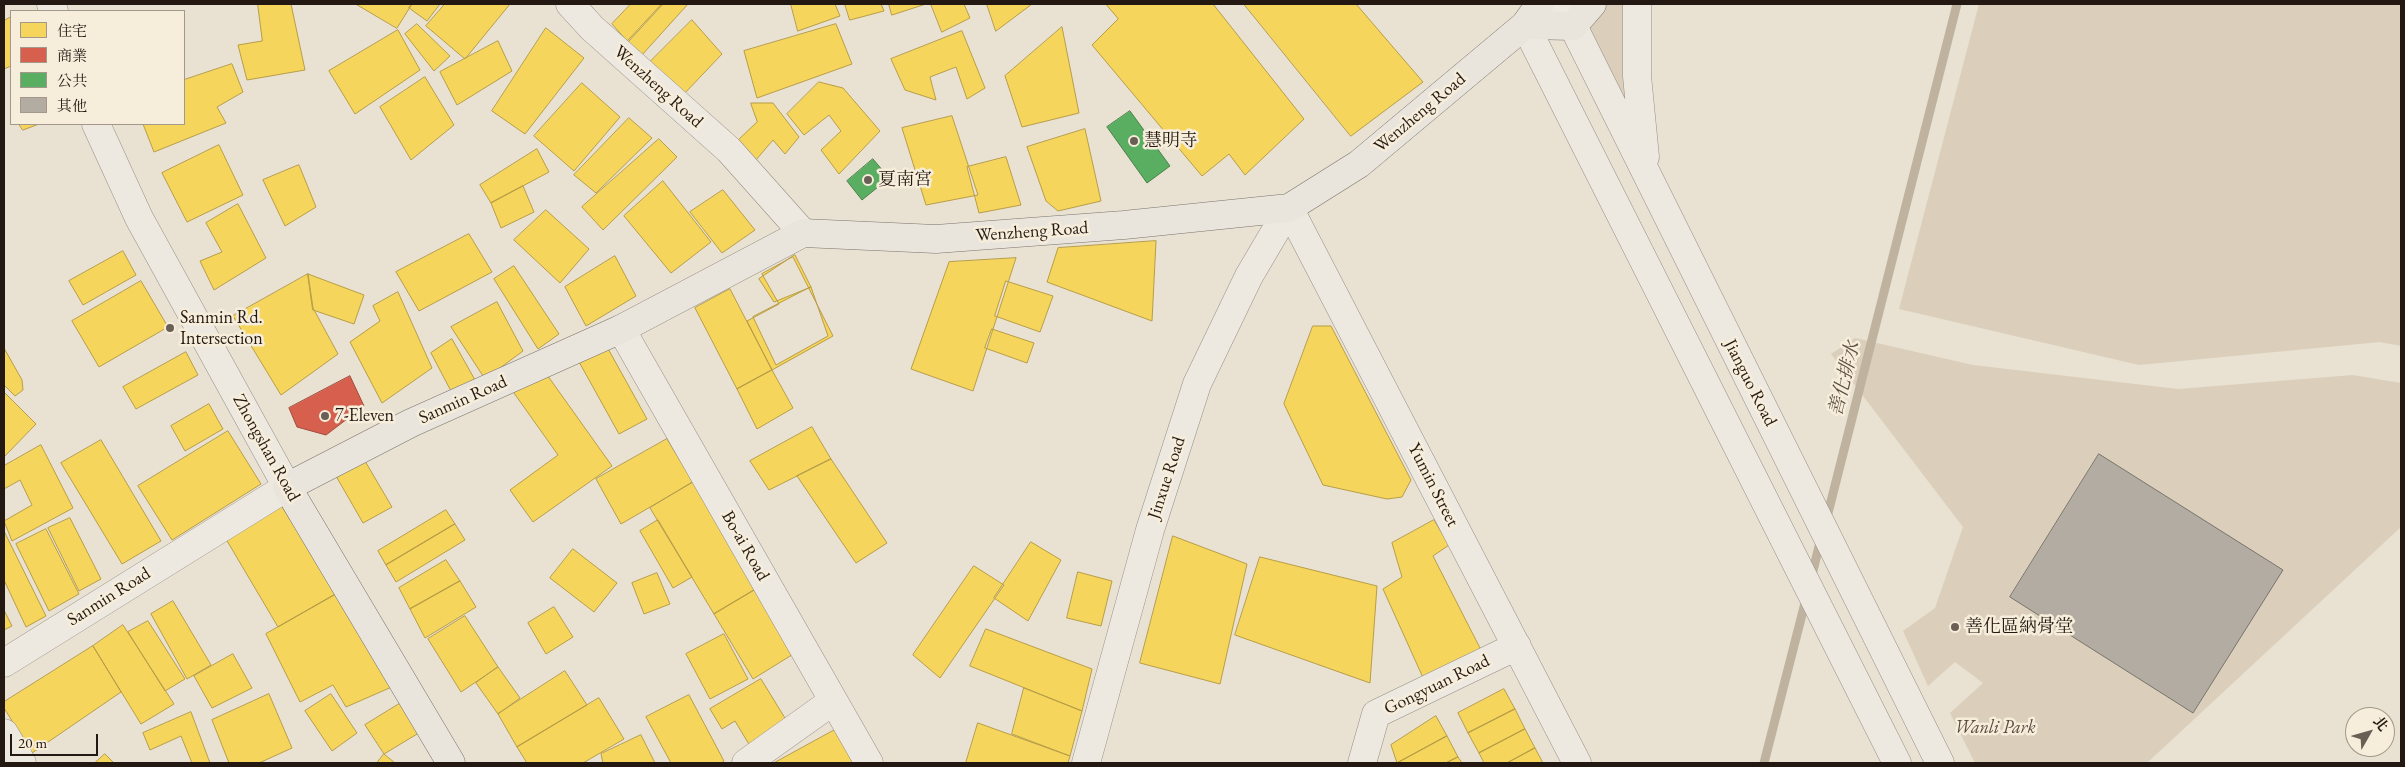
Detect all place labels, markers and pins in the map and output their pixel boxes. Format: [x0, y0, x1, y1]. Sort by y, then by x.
place label: 慧明寺 [1144, 130, 1198, 152]
marker: 慧明寺 [1128, 135, 1140, 147]
place label: 夏南宮 [878, 169, 932, 191]
marker: 夏南宮 [862, 174, 874, 186]
place label: Sanmin Rd. Intersection [180, 307, 263, 350]
marker: Sanmin Rd. Intersection [164, 322, 176, 334]
place label: 7-Eleven [335, 405, 394, 427]
marker: 7-Eleven [319, 410, 331, 422]
place label: 善化區納骨堂 [1965, 616, 2073, 638]
marker: 善化區納骨堂 [1949, 621, 1961, 633]

